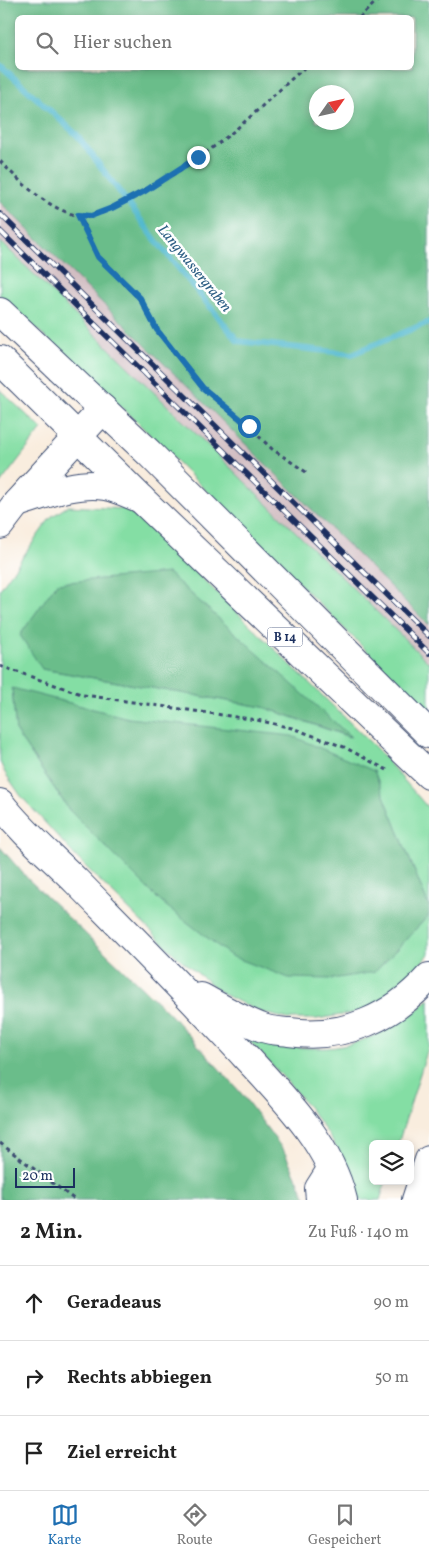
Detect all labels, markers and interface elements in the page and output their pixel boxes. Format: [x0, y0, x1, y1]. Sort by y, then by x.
search box [15, 15, 414, 70]
icon: search [33, 29, 61, 57]
text: Hier suchen [73, 30, 172, 56]
north arrow [309, 85, 354, 130]
route end [187, 146, 210, 169]
water label: Langwassergraben [152, 221, 236, 317]
route start [238, 415, 261, 438]
road number: B 14 [268, 628, 302, 646]
map controls [369, 1140, 414, 1185]
button: layers [369, 1140, 414, 1185]
scale bar [15, 1165, 75, 1188]
text: 20 m [22, 1167, 53, 1186]
text: 2 Min. [20, 1218, 83, 1247]
text: Zu Fuß · 140 m [308, 1222, 409, 1244]
icon: ahead [20, 1289, 48, 1317]
text: Geradeaus [67, 1290, 162, 1316]
text: 90 m [373, 1292, 409, 1314]
icon: right [20, 1364, 48, 1392]
text: Rechts abbiegen [67, 1365, 212, 1391]
text: 50 m [375, 1367, 409, 1389]
icon: arrive [20, 1439, 48, 1467]
text: Ziel erreicht [67, 1440, 177, 1466]
tab: Karte [48, 1501, 81, 1550]
tab: Route [177, 1501, 213, 1550]
tab: Gespeichert [308, 1501, 381, 1550]

